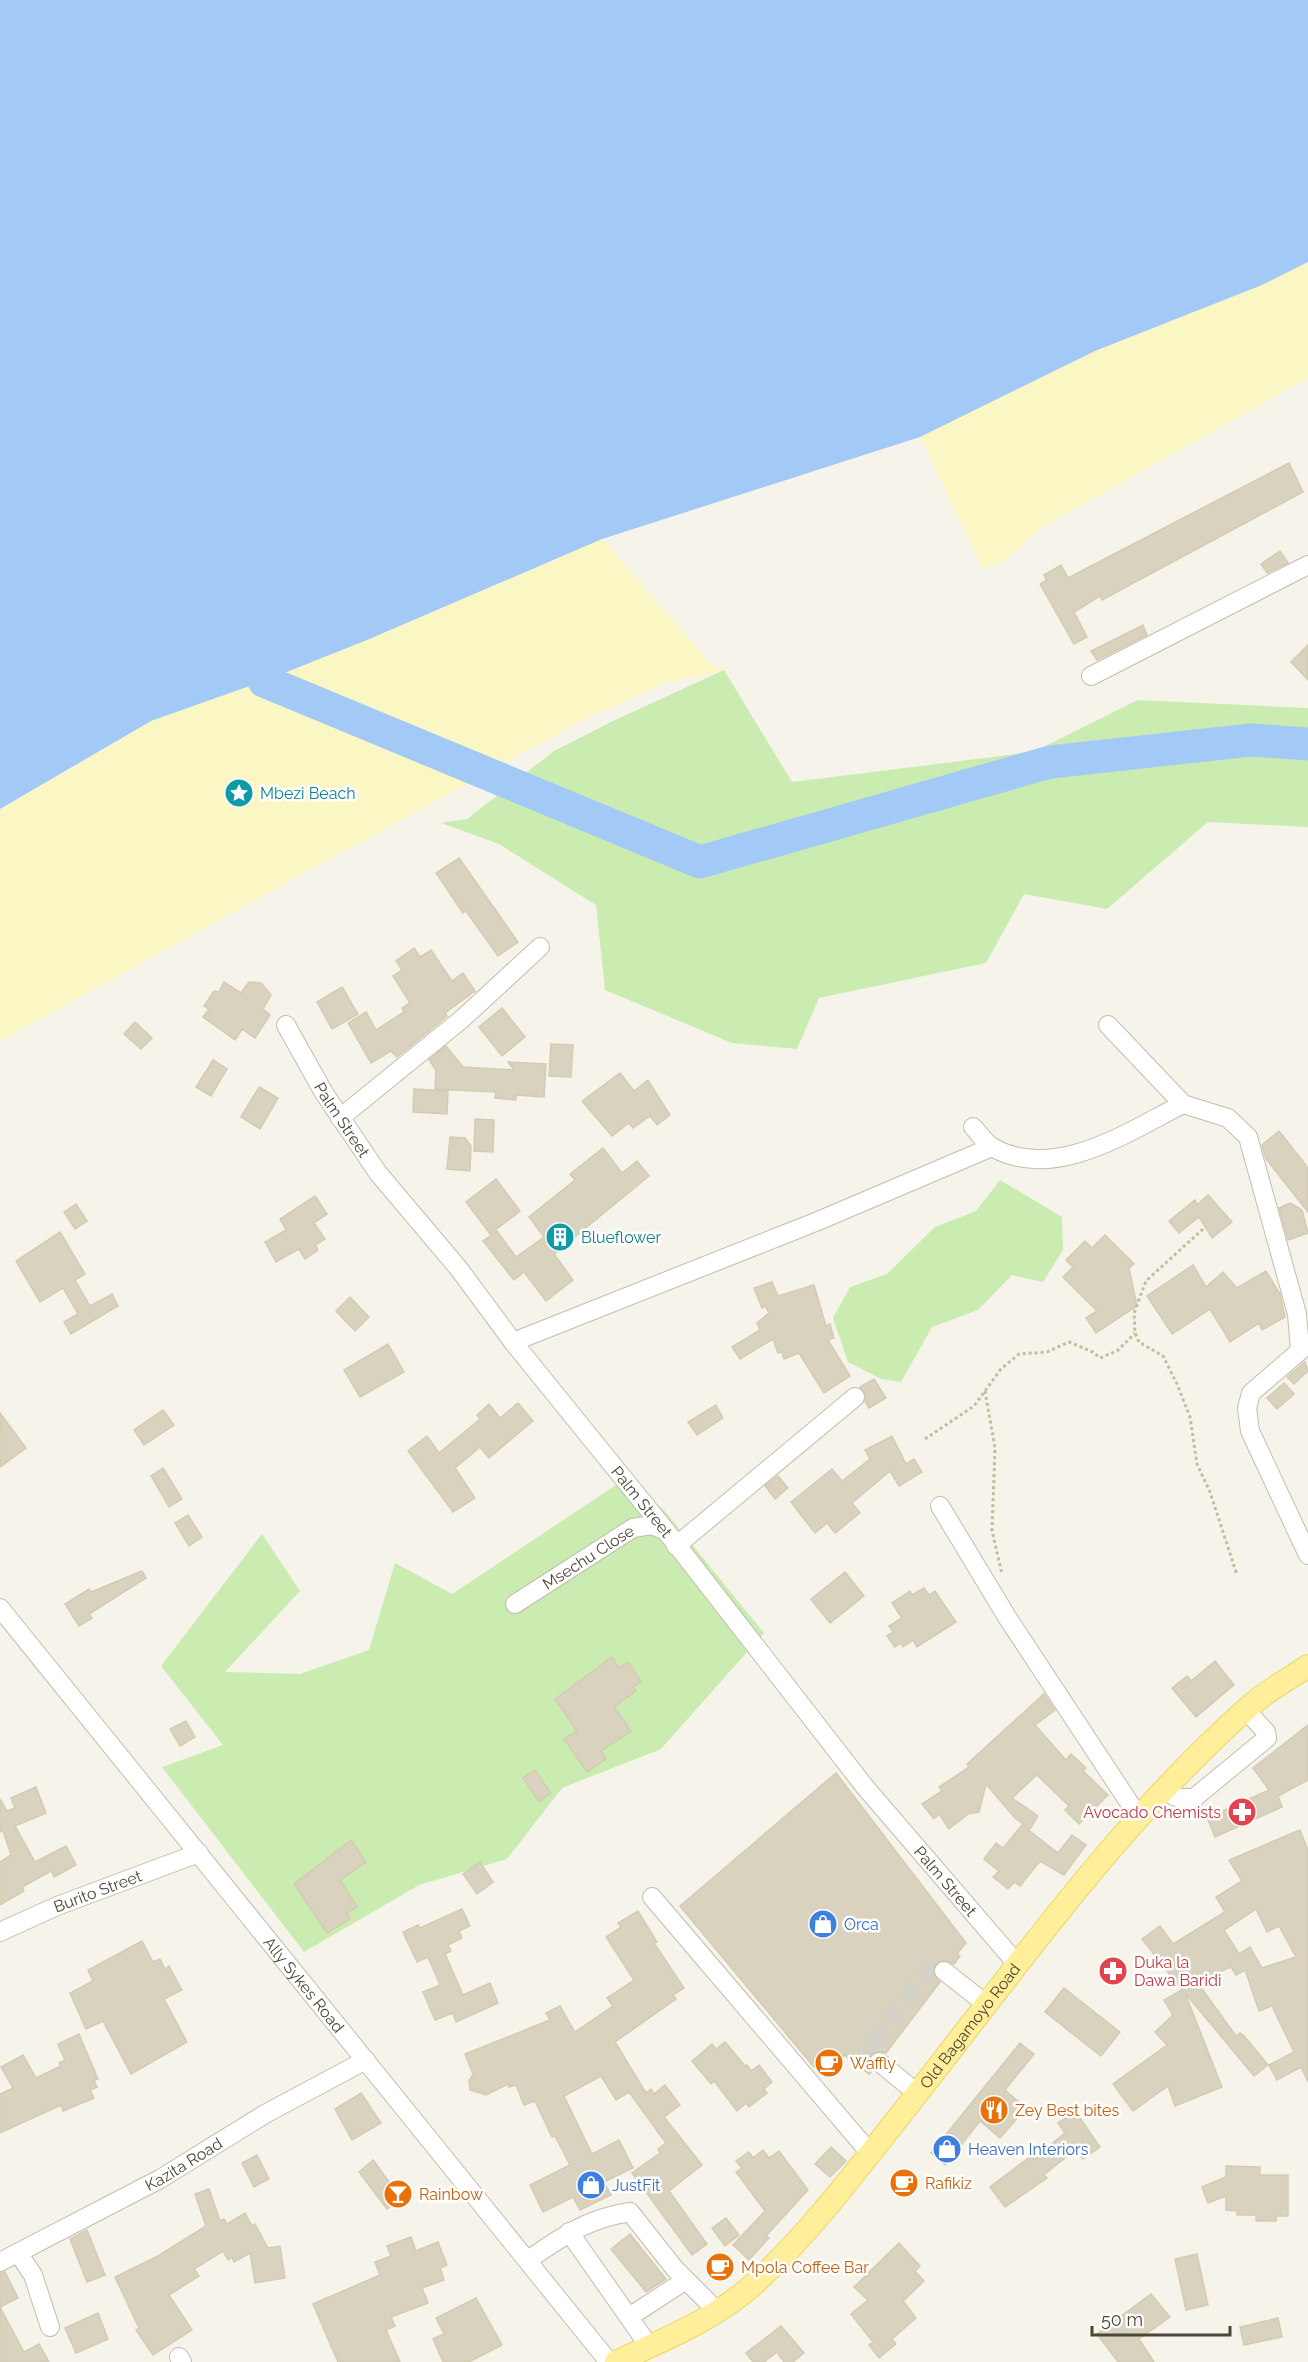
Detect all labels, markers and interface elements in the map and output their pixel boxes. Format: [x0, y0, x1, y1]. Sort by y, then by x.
place icon: Mbezi Beach [223, 777, 255, 809]
place label: Mbezi Beach [260, 784, 356, 803]
street label: Palm Street [310, 1079, 374, 1161]
building icon: Blueflower [544, 1221, 576, 1253]
place label: Blueflower [581, 1228, 661, 1247]
street label: Palm Street [607, 1462, 677, 1542]
street label: Msechu Close [539, 1521, 638, 1594]
pharmacy icon: Avocado Chemists [1226, 1796, 1258, 1828]
place label: Avocado Chemists [1083, 1803, 1221, 1822]
street label: Palm Street [910, 1842, 981, 1921]
street label: Burito Street [51, 1866, 145, 1916]
shop icon: Orca [807, 1908, 839, 1940]
place label: Orca [844, 1915, 879, 1934]
street label: Ally Sykes Road [259, 1933, 348, 2037]
place label: Duka la Dawa Baridi [1134, 1953, 1221, 1990]
pharmacy icon: Duka la Dawa Baridi [1097, 1955, 1129, 1987]
street label: Old Bagamoyo Road [916, 1960, 1024, 2092]
cafe icon: Waffly [813, 2047, 845, 2079]
place label: Waffly [850, 2054, 896, 2073]
restaurant icon: Zey Best bites [978, 2094, 1010, 2126]
place label: Zey Best bites [1015, 2101, 1119, 2120]
shop icon: Heaven Interiors [931, 2133, 963, 2165]
street label: Kazita Road [142, 2134, 226, 2195]
place label: Heaven Interiors [968, 2140, 1089, 2159]
cafe icon: Rafikiz [888, 2167, 920, 2199]
shop icon: JustFit [575, 2169, 607, 2201]
place label: Rafikiz [925, 2174, 972, 2193]
place label: JustFit [612, 2176, 661, 2195]
bar icon: Rainbow [382, 2178, 414, 2210]
place label: Rainbow [419, 2185, 483, 2204]
cafe icon: Mpola Coffee Bar [704, 2251, 736, 2283]
place label: Mpola Coffee Bar [741, 2258, 869, 2277]
scale bar [1092, 2299, 1230, 2337]
text: 50 m [1101, 2309, 1143, 2330]

